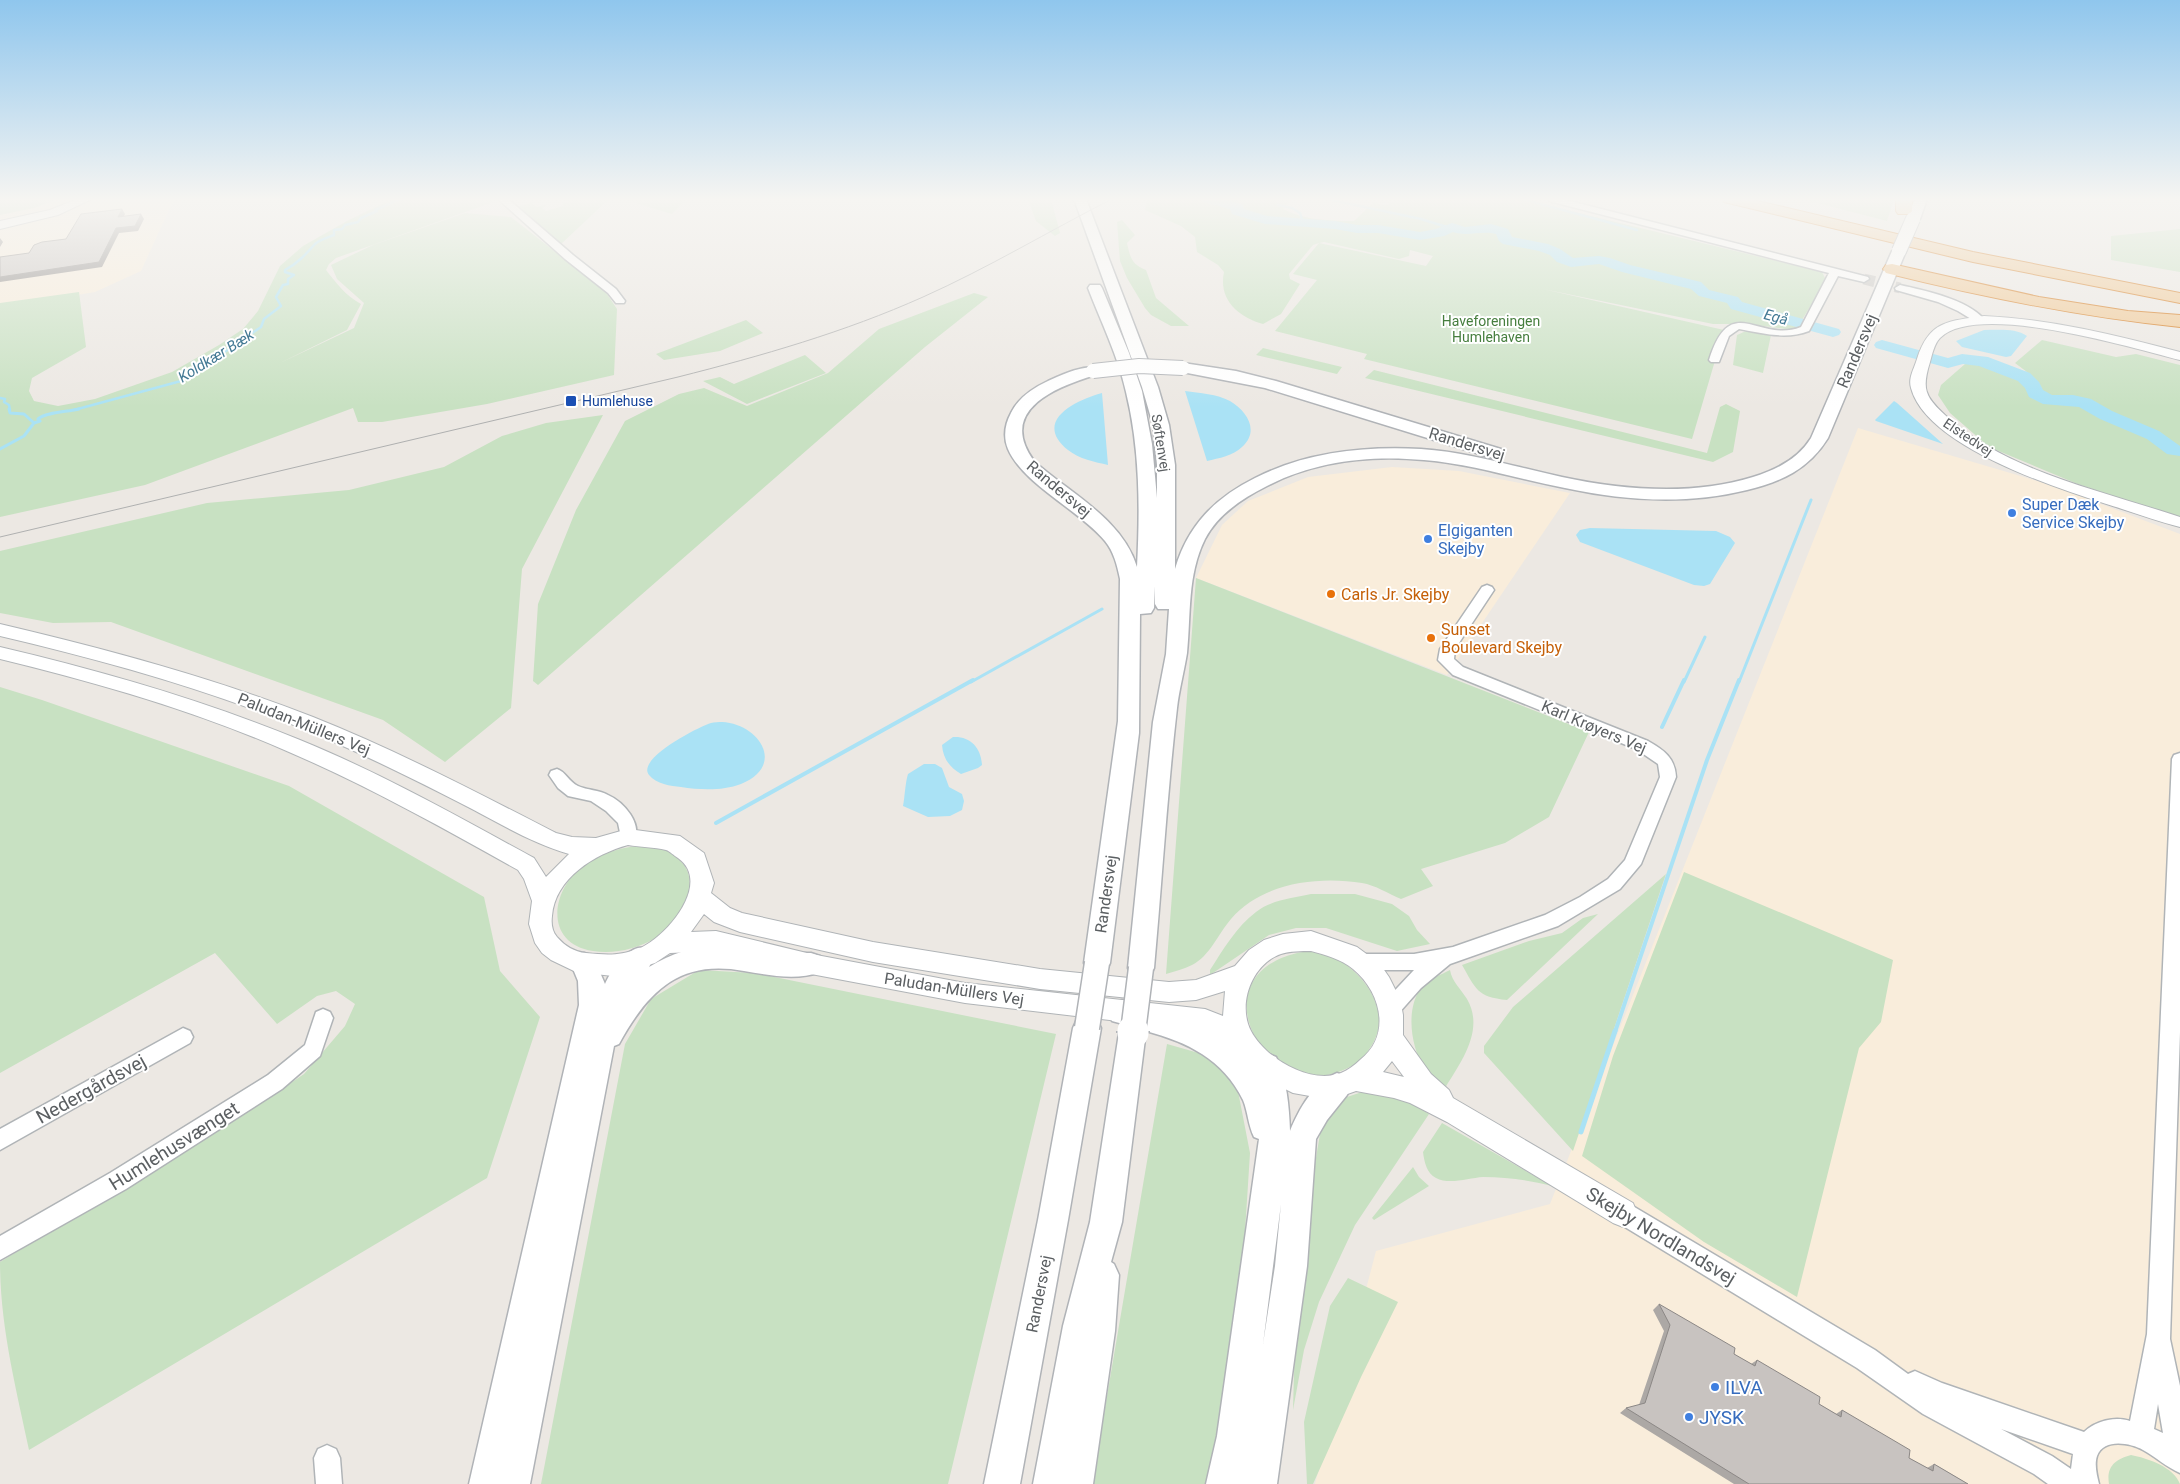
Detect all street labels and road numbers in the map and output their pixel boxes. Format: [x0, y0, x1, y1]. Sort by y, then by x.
street label: Randersvej [1833, 311, 1881, 391]
street label: Søftenvej [1149, 413, 1173, 473]
street label: Elstedvej [1940, 415, 1996, 459]
street label: Randersvej [1427, 423, 1507, 465]
street label: Randersvej [1023, 456, 1095, 522]
street label: Paludan-Müllers Vej [235, 689, 373, 759]
street label: Karl Krøyers Vej [1539, 696, 1649, 758]
street label: Randersvej [1091, 854, 1121, 934]
street label: Paludan-Müllers Vej [883, 969, 1025, 1009]
street label: Nedergårdsvej [32, 1049, 150, 1129]
street label: Humlehusvænget [105, 1097, 243, 1195]
street label: Skejby Nordlandsvej [1582, 1182, 1740, 1290]
street label: Randersvej [1022, 1254, 1056, 1334]

